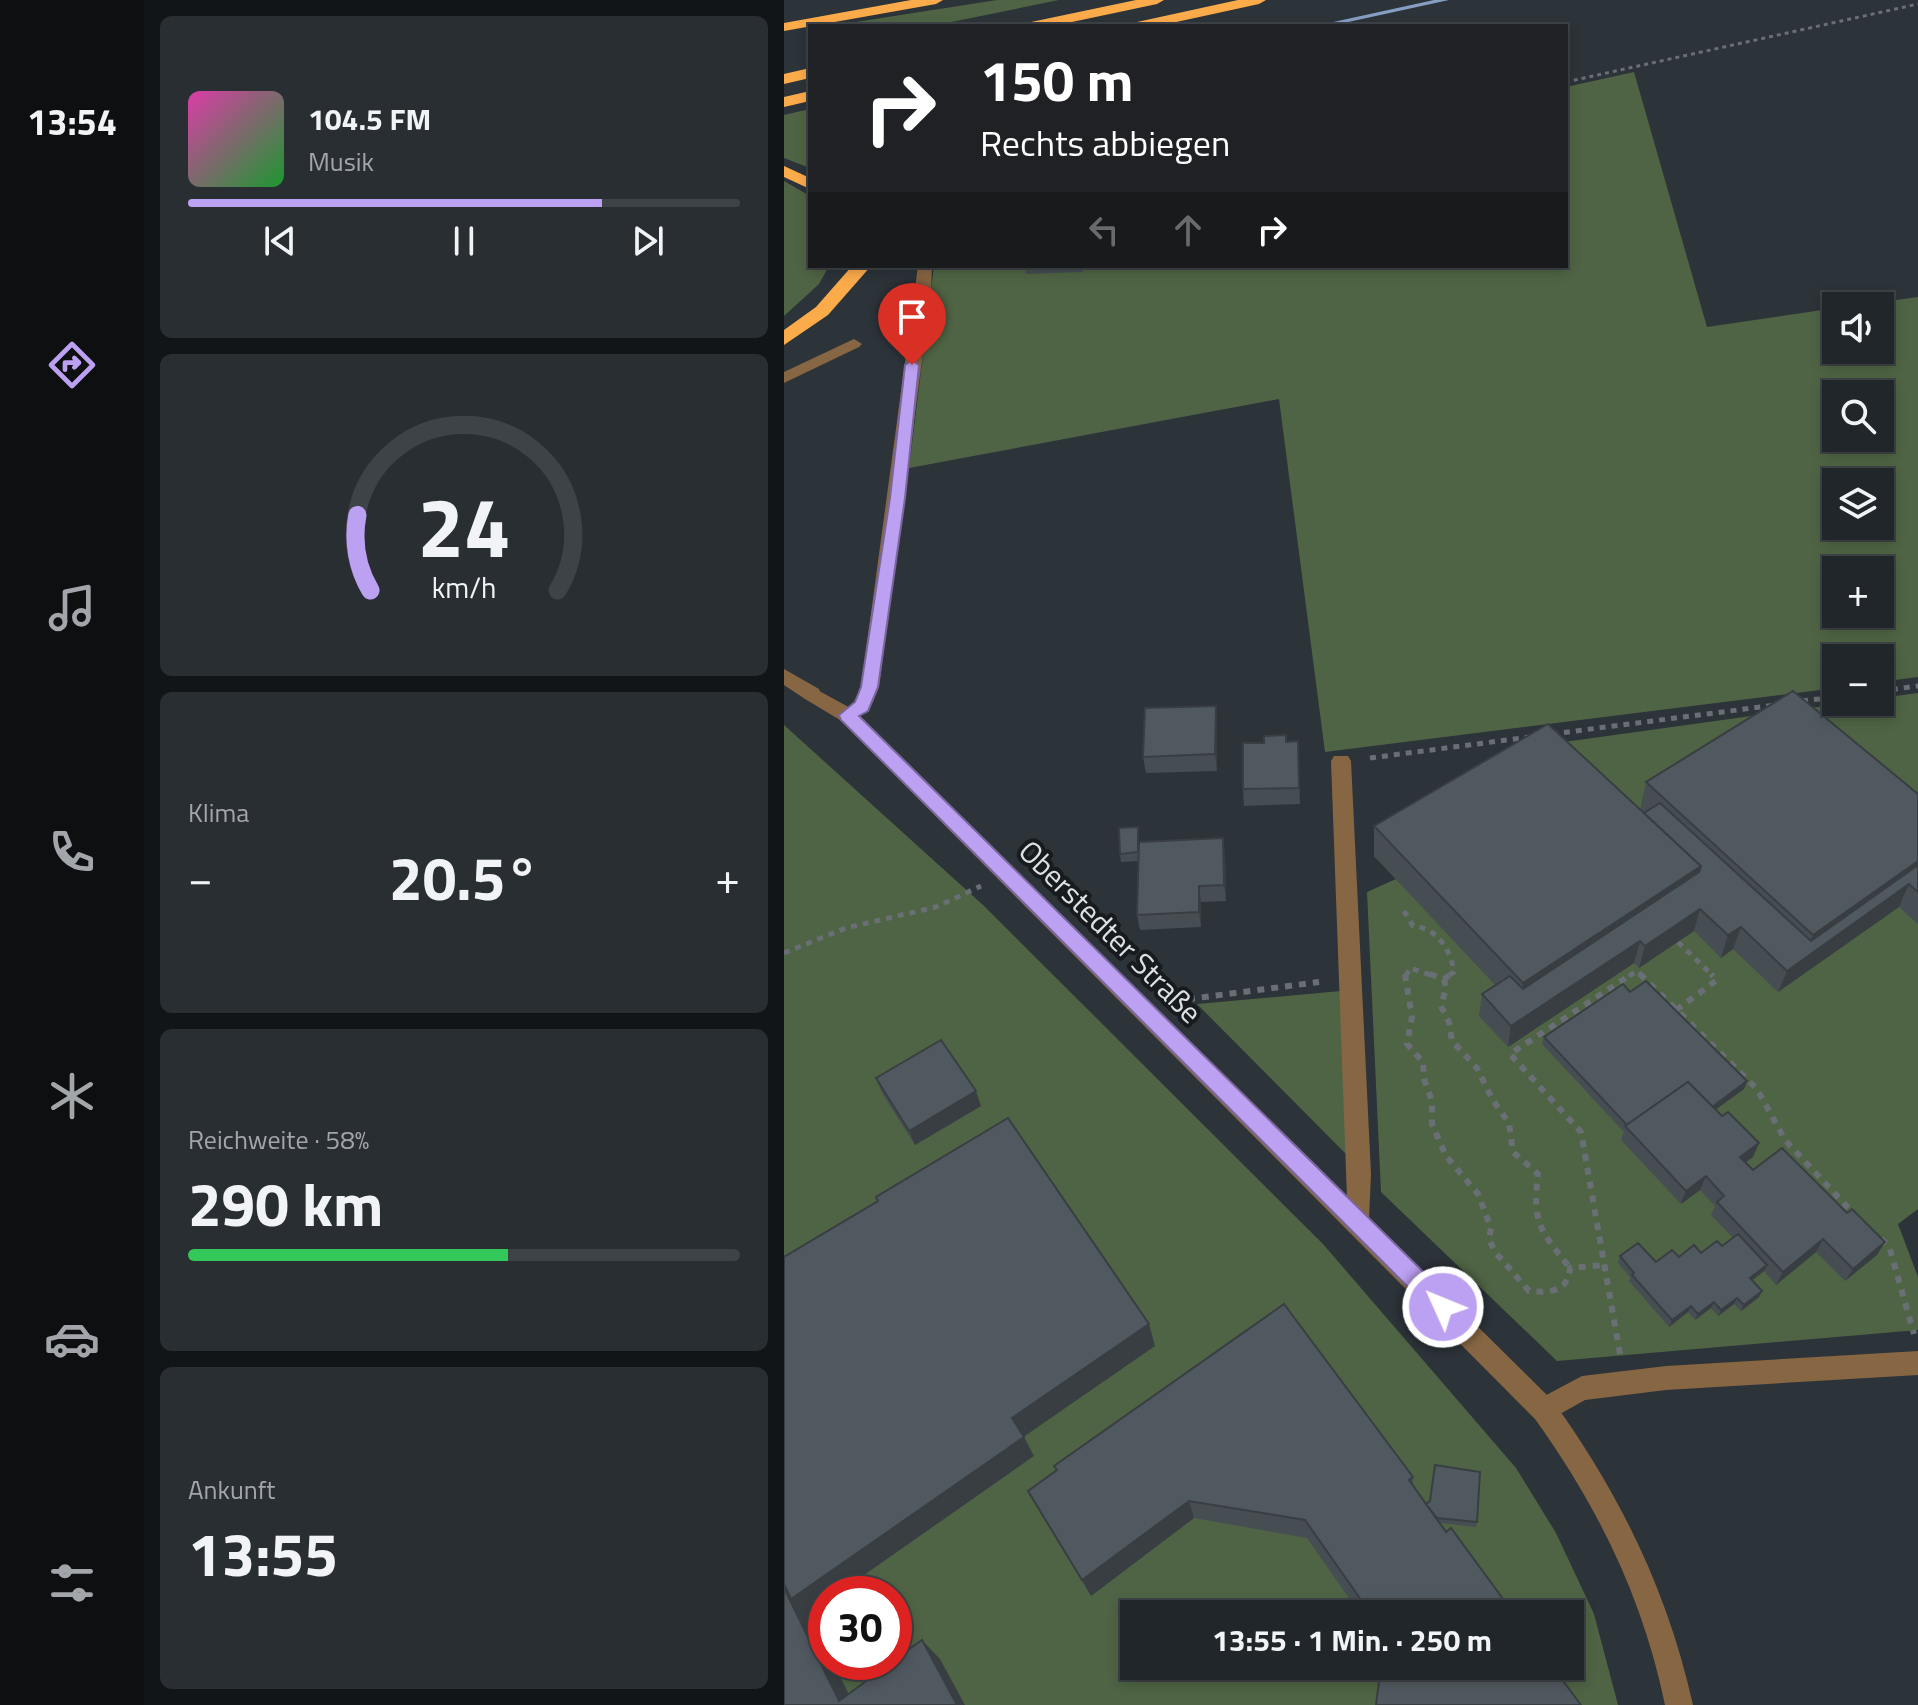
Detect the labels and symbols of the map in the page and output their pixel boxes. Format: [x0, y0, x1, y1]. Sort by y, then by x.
pin [878, 283, 946, 365]
street label: Oberstedter Straße [1008, 829, 1213, 1034]
position arrow [1401, 1265, 1485, 1349]
speed limit sign: 30 [808, 1576, 912, 1680]

